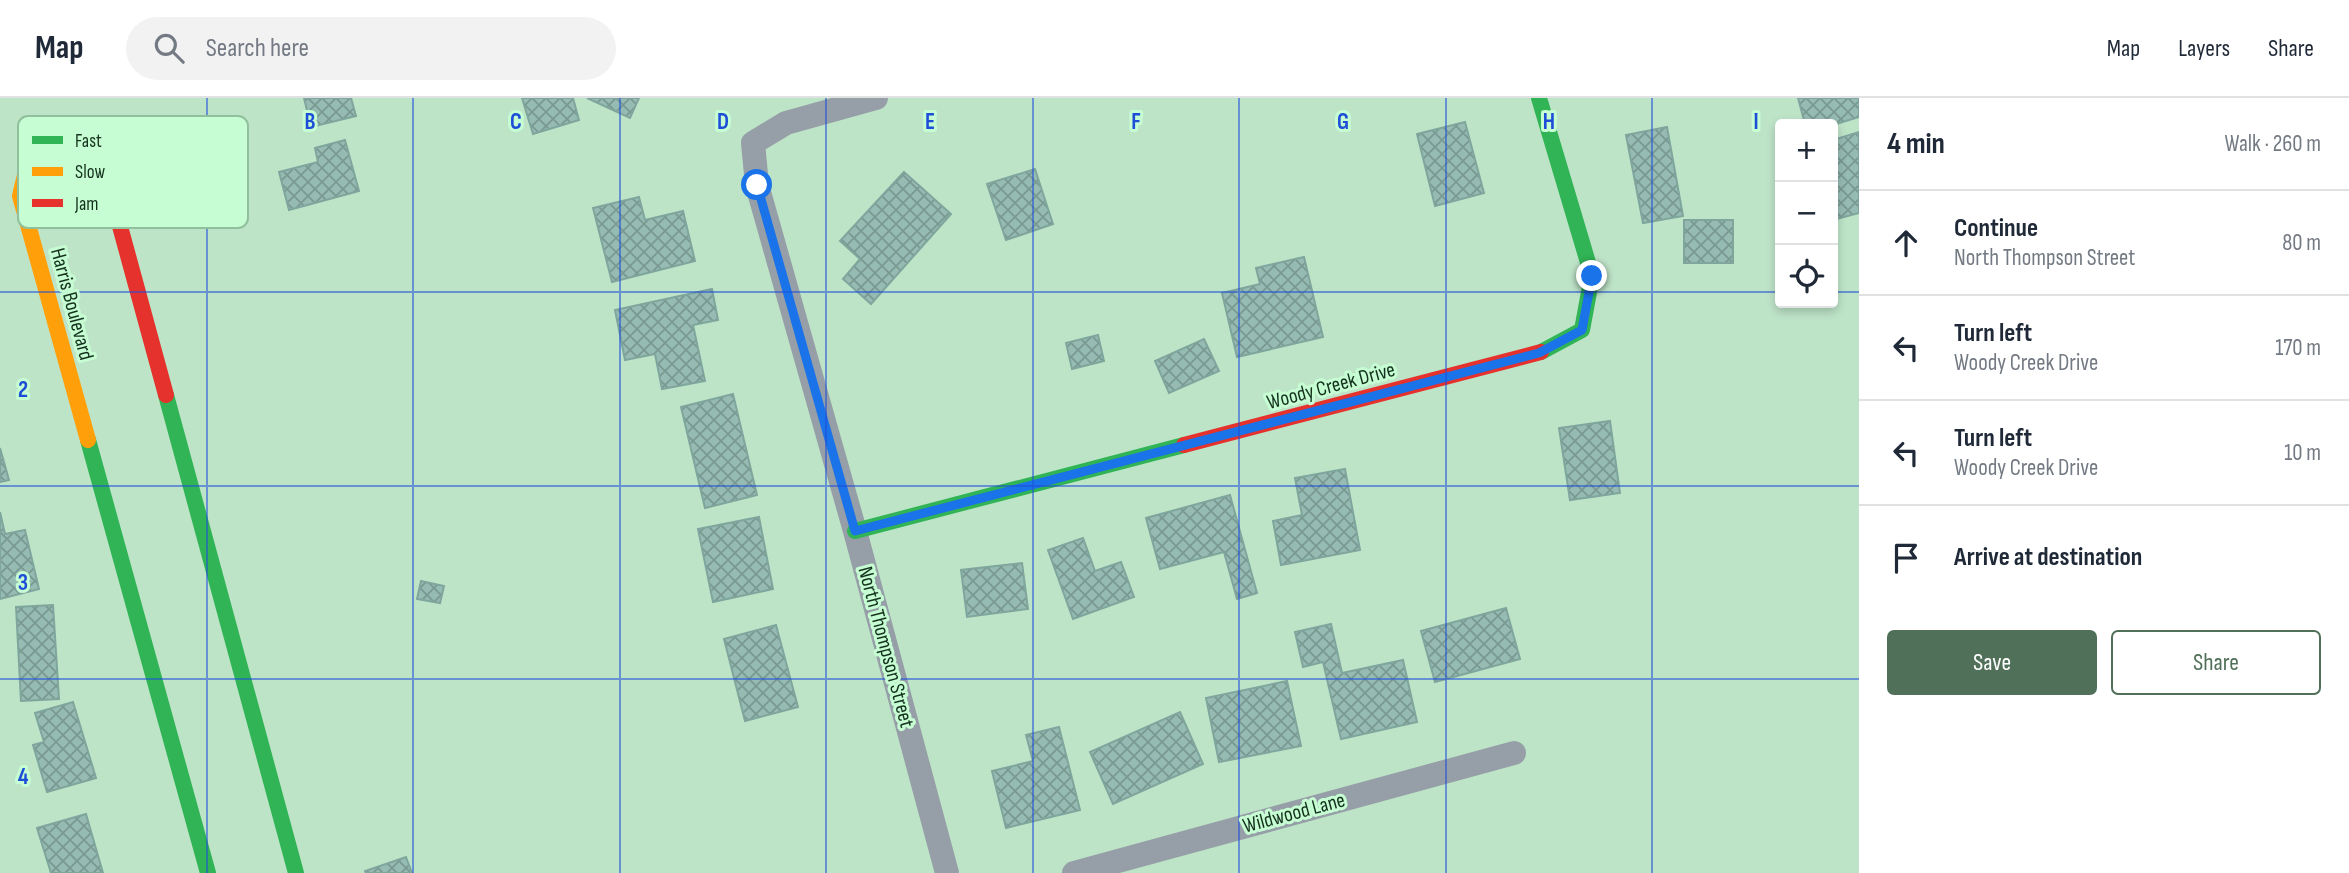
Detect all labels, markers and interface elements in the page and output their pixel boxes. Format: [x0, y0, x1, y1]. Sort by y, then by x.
search box [126, 17, 616, 80]
text: Map [35, 28, 84, 68]
icon: search [150, 29, 188, 67]
text: Search here [206, 33, 309, 64]
text: Map [2107, 34, 2140, 63]
text: Layers [2178, 34, 2230, 63]
text: Share [2268, 34, 2314, 63]
text: B [305, 108, 316, 136]
text: C [510, 108, 522, 136]
text: D [717, 108, 729, 136]
text: E [925, 108, 935, 136]
text: F [1131, 108, 1141, 136]
text: G [1337, 108, 1349, 136]
text: H [1543, 108, 1555, 136]
text: I [1753, 108, 1759, 136]
legend [18, 116, 248, 228]
map controls [1775, 119, 1838, 308]
button: + [1775, 119, 1838, 182]
text: 4 min [1887, 126, 1945, 162]
text: Fast [75, 130, 102, 153]
text: Walk · 260 m [2225, 130, 2321, 158]
text: Slow [75, 161, 105, 184]
route start [741, 169, 772, 200]
button: − [1775, 182, 1838, 245]
text: Jam [74, 193, 98, 216]
text: Continue [1954, 213, 2038, 244]
icon: ahead [1887, 224, 1925, 262]
text: 80 m [2282, 229, 2321, 257]
text: North Thompson Street [1954, 244, 2135, 272]
street label: Harris Boulevard [45, 245, 99, 363]
button: locate [1775, 245, 1838, 308]
route end [1576, 260, 1607, 291]
text: Turn left [1954, 318, 2032, 349]
icon: left [1887, 329, 1925, 367]
text: 170 m [2275, 334, 2321, 362]
text: Woody Creek Drive [1954, 349, 2098, 377]
street label: Woody Creek Drive [1264, 357, 1398, 415]
text: 2 [18, 376, 28, 404]
text: Turn left [1954, 423, 2032, 454]
icon: left [1887, 434, 1925, 472]
text: 10 m [2284, 439, 2321, 467]
text: Woody Creek Drive [1954, 454, 2098, 482]
icon: arrive [1887, 539, 1925, 577]
text: Arrive at destination [1954, 542, 2142, 573]
street label: North Thompson Street [853, 564, 919, 730]
text: 3 [18, 569, 28, 597]
button: Save [1887, 630, 2097, 695]
button: Share [2111, 630, 2321, 695]
text: 4 [18, 763, 29, 791]
street label: Wildwood Lane [1240, 787, 1348, 839]

